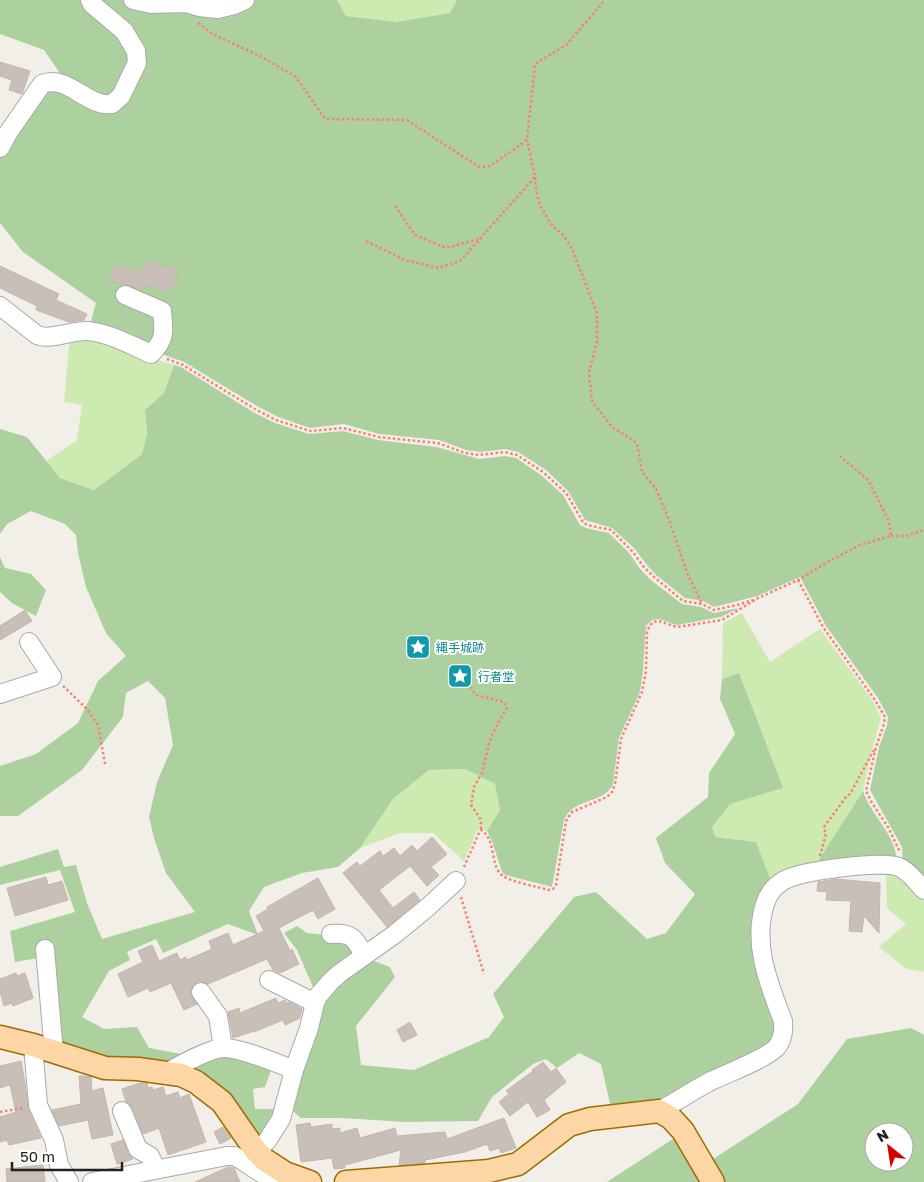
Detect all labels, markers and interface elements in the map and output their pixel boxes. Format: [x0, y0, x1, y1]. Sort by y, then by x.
place icon: 縄手城跡 [405, 634, 431, 660]
place label: 縄手城跡 [436, 640, 484, 655]
place icon: 行者堂 [447, 663, 473, 689]
place label: 行者堂 [478, 669, 514, 684]
north arrow [864, 1122, 914, 1172]
text: N [873, 1125, 891, 1145]
scale bar [12, 1140, 122, 1172]
text: 50 m [20, 1147, 55, 1165]

